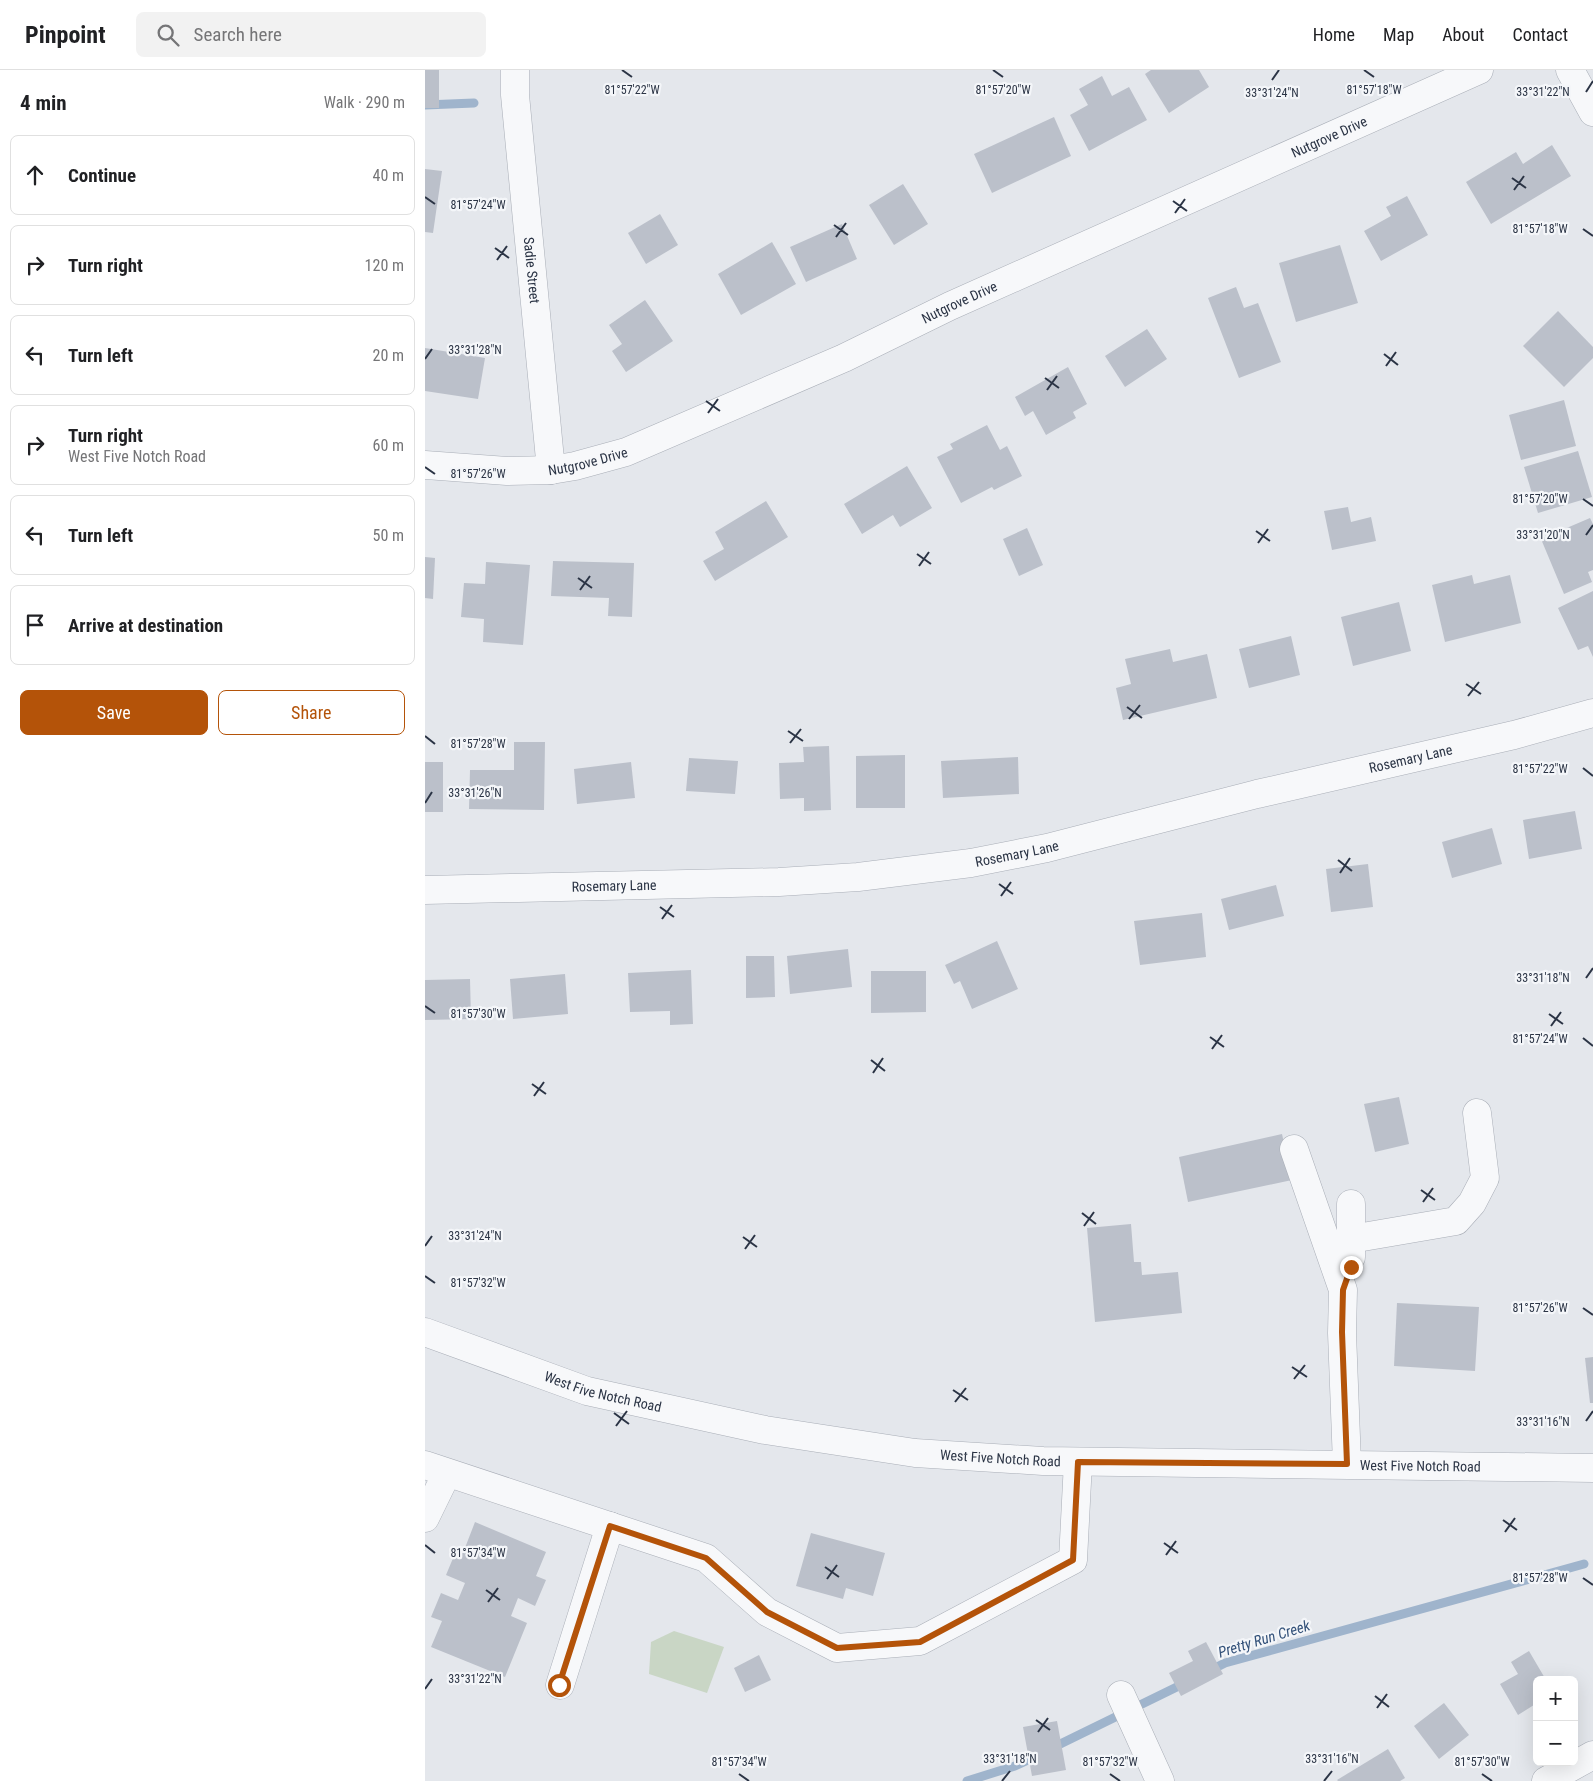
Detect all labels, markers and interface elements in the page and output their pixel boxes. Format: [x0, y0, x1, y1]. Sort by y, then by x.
search box [136, 12, 486, 57]
text: Pinpoint [25, 21, 106, 49]
icon: search [154, 21, 182, 49]
text: Search here [194, 23, 282, 46]
text: Home [1313, 24, 1355, 45]
text: Map [1383, 24, 1414, 45]
text: About [1442, 24, 1484, 45]
text: Contact [1512, 24, 1568, 45]
text: 81°57'22"W [604, 83, 660, 97]
text: 81°57'20"W [975, 83, 1031, 97]
text: 81°57'18"W [1346, 83, 1402, 97]
text: 33°31'22"N [1516, 85, 1570, 99]
text: 33°31'24"N [1245, 86, 1299, 100]
text: 4 min [20, 91, 67, 115]
text: Walk · 290 m [324, 93, 405, 112]
street label: Nutgrove Drive [1289, 113, 1370, 161]
icon: ahead [21, 161, 49, 189]
text: Continue [68, 164, 136, 187]
text: 40 m [372, 166, 404, 185]
text: 81°57'24"W [450, 198, 506, 212]
text: 81°57'18"W [1512, 222, 1568, 236]
street label: Sadie Street [521, 236, 543, 304]
icon: right [21, 251, 49, 279]
text: Turn right [68, 254, 143, 277]
text: 120 m [365, 256, 404, 275]
street label: Nutgrove Drive [919, 278, 1000, 327]
icon: left [21, 341, 49, 369]
text: 33°31'28"N [448, 343, 502, 357]
text: Turn left [68, 344, 133, 367]
text: 20 m [372, 346, 404, 365]
text: Turn right [68, 424, 143, 447]
icon: right [21, 431, 49, 459]
text: 60 m [372, 436, 404, 455]
street label: Nutgrove Drive [547, 444, 630, 478]
text: West Five Notch Road [68, 447, 206, 466]
text: 81°57'26"W [450, 467, 506, 481]
text: 81°57'20"W [1512, 492, 1568, 506]
icon: left [21, 521, 49, 549]
text: Turn left [68, 524, 133, 547]
text: 50 m [372, 526, 404, 545]
text: 33°31'20"N [1516, 528, 1570, 542]
icon: arrive [21, 611, 49, 639]
text: Arrive at destination [68, 614, 223, 637]
button: Save [20, 690, 208, 735]
button: Share [218, 690, 405, 735]
text: 81°57'28"W [450, 737, 506, 751]
street label: Rosemary Lane [1367, 741, 1454, 776]
text: 81°57'22"W [1512, 762, 1568, 776]
text: 33°31'26"N [448, 786, 502, 800]
street label: Rosemary Lane [974, 837, 1061, 870]
street label: Rosemary Lane [571, 877, 657, 895]
text: 33°31'18"N [1516, 971, 1570, 985]
text: 81°57'30"W [450, 1007, 506, 1021]
text: 81°57'24"W [1512, 1032, 1568, 1046]
text: 33°31'24"N [448, 1229, 502, 1243]
route end [1340, 1256, 1363, 1279]
text: 81°57'32"W [450, 1276, 506, 1290]
text: 81°57'26"W [1512, 1301, 1568, 1315]
street label: West Five Notch Road [542, 1368, 663, 1415]
text: 33°31'16"N [1516, 1415, 1570, 1429]
street label: West Five Notch Road [940, 1447, 1061, 1469]
street label: West Five Notch Road [1360, 1457, 1481, 1475]
text: 81°57'34"W [450, 1546, 506, 1560]
text: 81°57'28"W [1512, 1571, 1568, 1585]
water label: Pretty Run Creek [1216, 1616, 1313, 1662]
text: 33°31'22"N [448, 1672, 502, 1686]
route start [548, 1674, 571, 1697]
map controls [1533, 1676, 1578, 1766]
button: + [1533, 1676, 1578, 1721]
button: − [1533, 1721, 1578, 1766]
text: 33°31'18"N [983, 1752, 1037, 1766]
text: 33°31'16"N [1305, 1752, 1359, 1766]
text: 81°57'34"W [711, 1755, 767, 1769]
text: 81°57'32"W [1082, 1755, 1138, 1769]
text: 81°57'30"W [1454, 1755, 1510, 1769]

